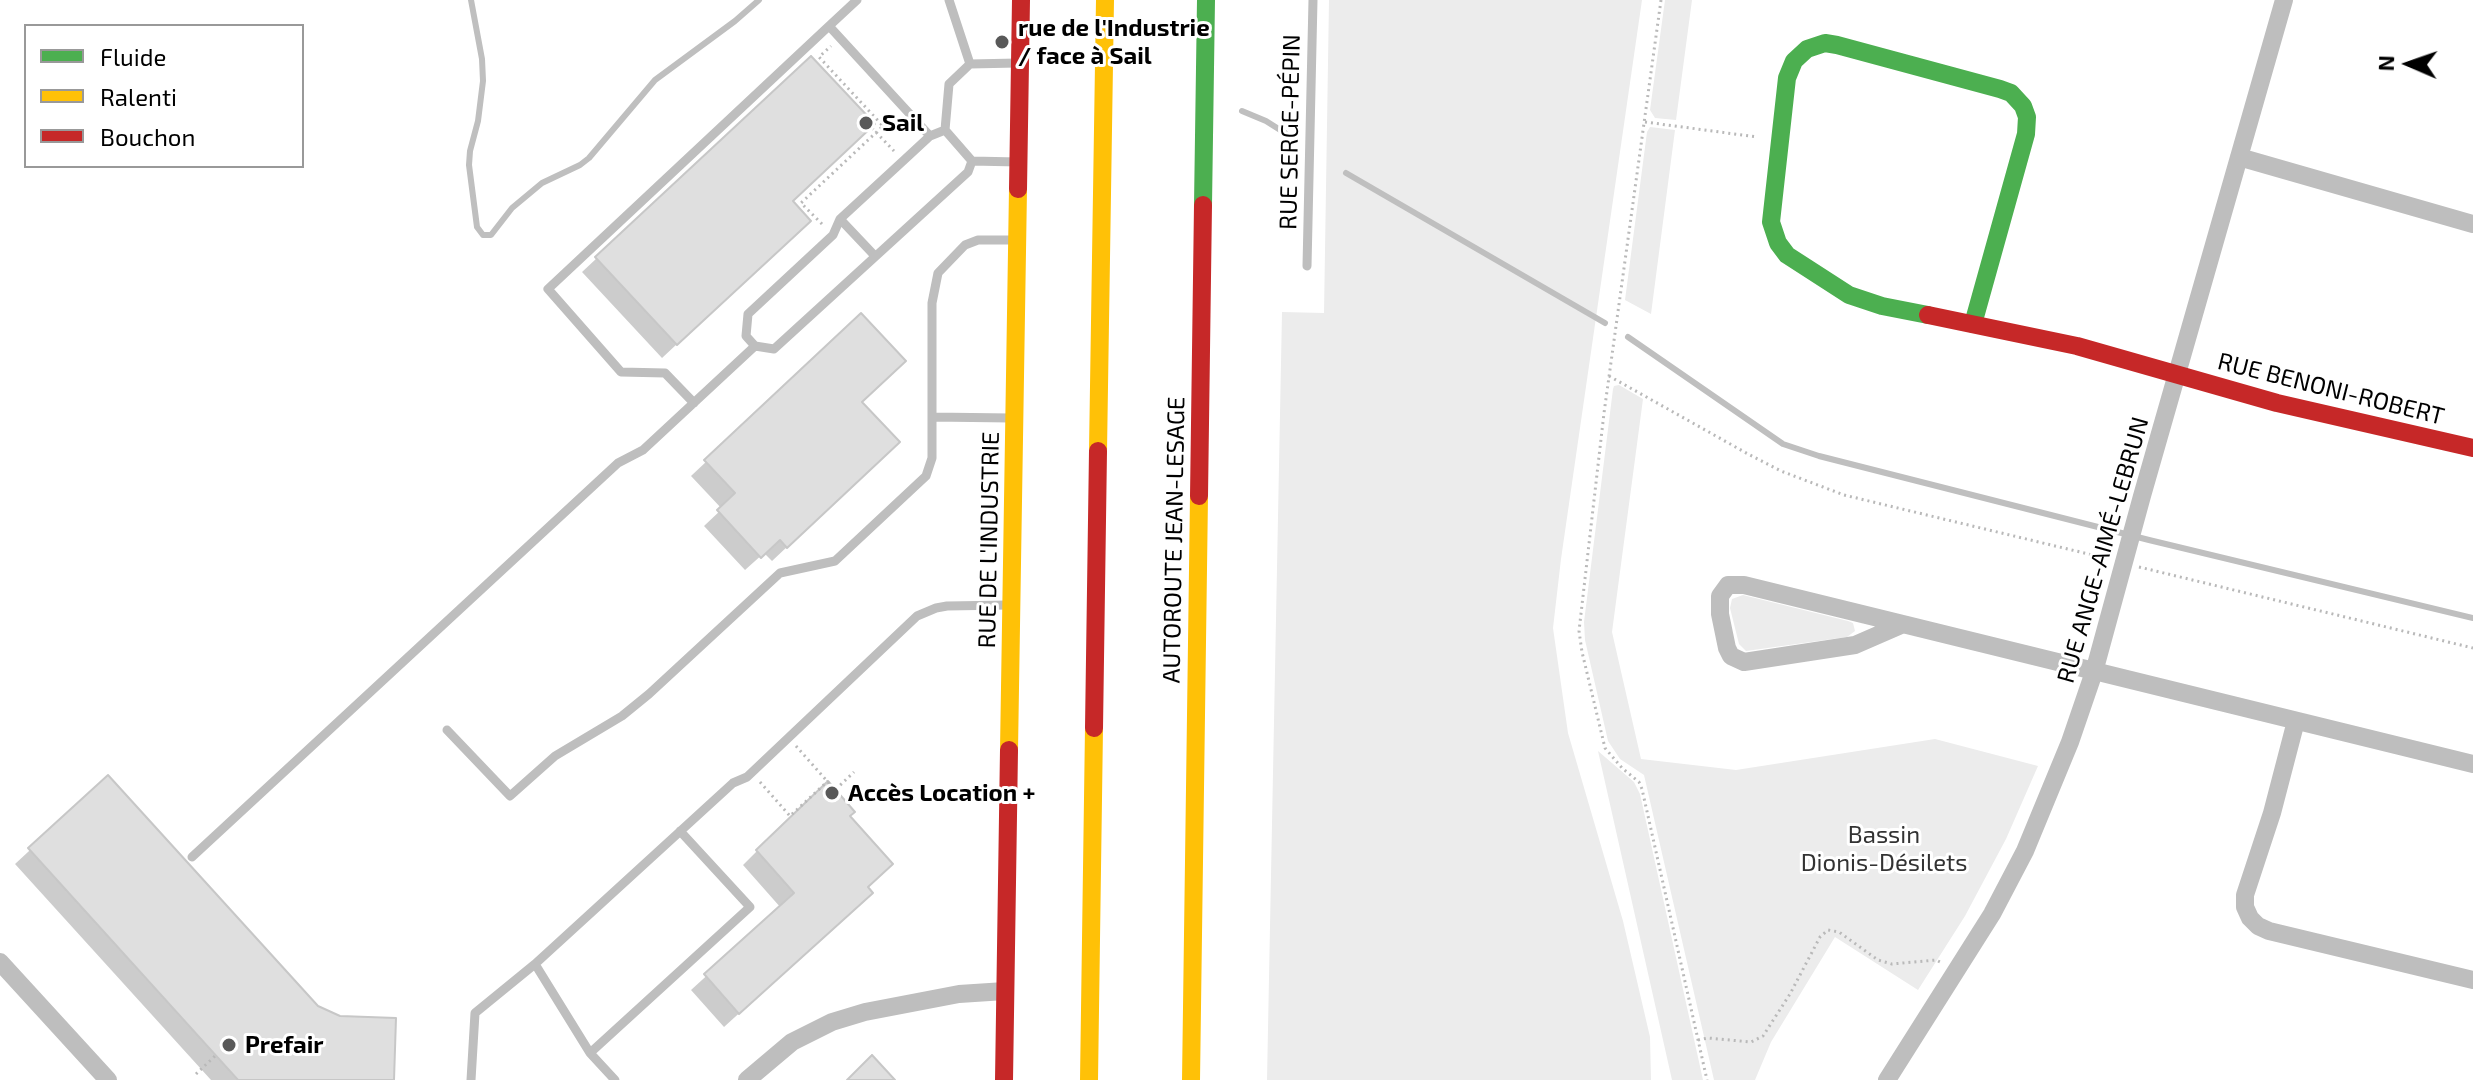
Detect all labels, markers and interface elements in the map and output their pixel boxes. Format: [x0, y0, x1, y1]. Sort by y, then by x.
place label: rue de l'Industrie / face à Sail [1018, 14, 1210, 70]
legend [24, 24, 304, 168]
north arrow [2369, 24, 2449, 104]
marker: rue de l'Industrie / face à Sail [993, 33, 1011, 51]
street label: RUE SERGE-PÉPIN [1274, 34, 1306, 230]
text: Fluide [100, 42, 166, 71]
text: N [2372, 55, 2398, 72]
text: Ralenti [100, 82, 177, 111]
place label: Sail [882, 109, 924, 137]
marker: Sail [857, 114, 875, 132]
text: Bouchon [100, 122, 195, 151]
street label: RUE BENONI-ROBERT [2215, 347, 2447, 431]
street label: AUTOROUTE JEAN-LESAGE [1157, 396, 1191, 684]
street label: RUE ANGE-AIMÉ-LEBRUN [2051, 414, 2155, 686]
street label: RUE DE L'INDUSTRIE [973, 431, 1005, 649]
place label: Accès Location + [848, 779, 1035, 807]
marker: Accès Location + [823, 784, 841, 802]
park label: Bassin Dionis-Désilets [1801, 821, 1967, 877]
place label: Prefair [245, 1031, 324, 1059]
marker: Prefair [220, 1036, 238, 1054]

